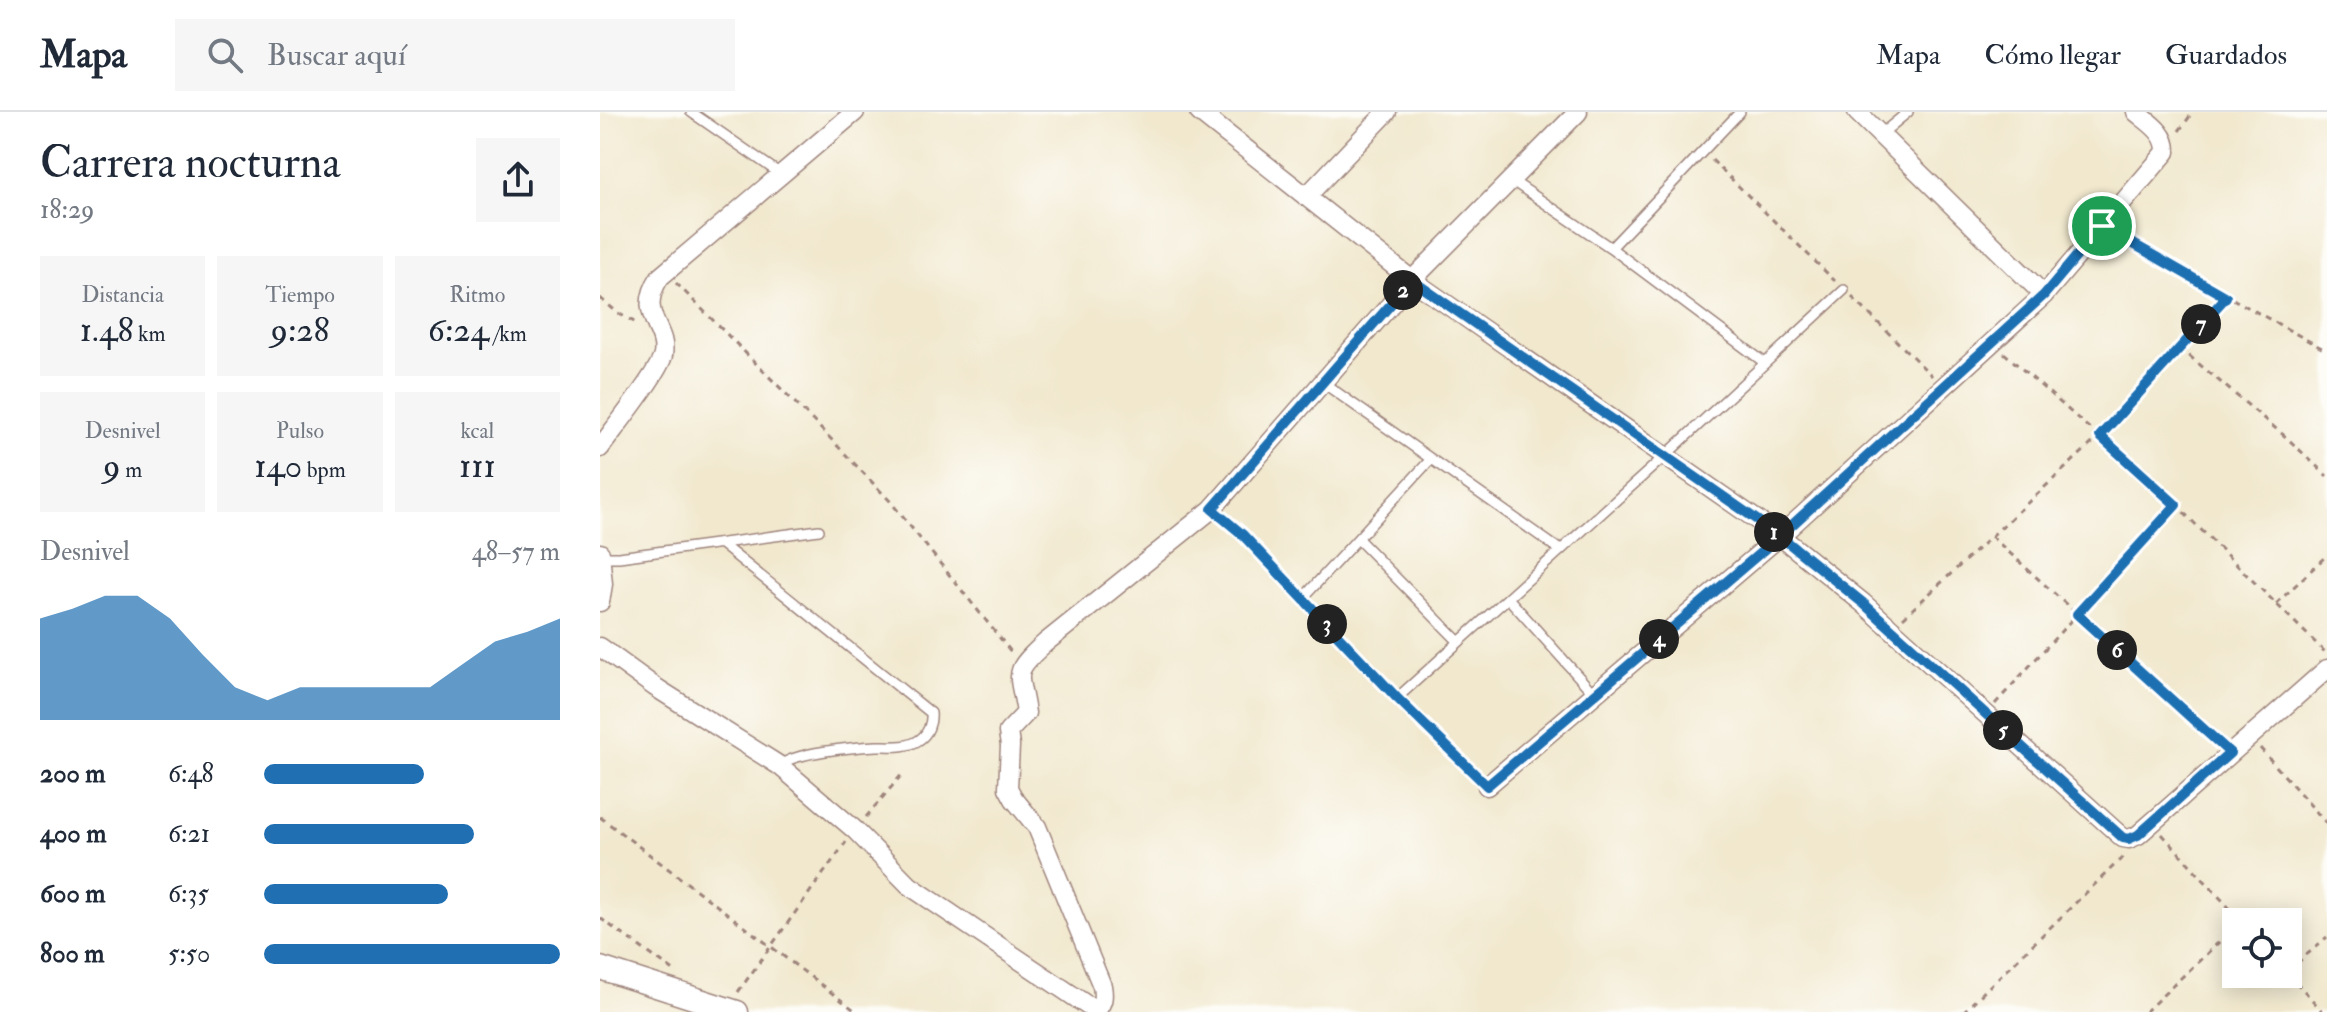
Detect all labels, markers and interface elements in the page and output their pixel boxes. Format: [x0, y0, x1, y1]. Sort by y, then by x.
search box [175, 19, 735, 91]
text: Mapa [40, 31, 127, 79]
icon: search [203, 33, 247, 77]
text: Buscar aquí [267, 37, 406, 74]
text: Mapa [1876, 38, 1940, 73]
text: Cómo llegar [1984, 38, 2121, 73]
text: Guardados [2165, 38, 2287, 73]
text: Carrera nocturna [40, 136, 341, 191]
button: share [476, 138, 560, 222]
pin [2068, 192, 2136, 260]
text: 18:29 [40, 194, 94, 226]
icon: arrive [2080, 204, 2124, 248]
pin: 2 [1383, 270, 1423, 310]
text: 2 [1397, 276, 1409, 304]
text: Distancia [81, 281, 164, 309]
text: Tiempo [265, 281, 335, 309]
text: Ritmo [449, 281, 505, 309]
pin: 7 [2181, 304, 2221, 344]
text: 1.48 [80, 309, 133, 352]
text: 9:28 [270, 309, 330, 352]
text: 6:24 [428, 309, 489, 352]
text: 7 [2196, 310, 2206, 338]
text: km [133, 320, 166, 348]
text: /km [489, 320, 527, 348]
text: Desnivel [85, 417, 161, 445]
text: Pulso [276, 417, 324, 445]
text: kcal [460, 417, 494, 445]
text: 9 [103, 445, 121, 488]
text: 140 [254, 445, 302, 488]
text: 111 [459, 445, 496, 488]
text: m [121, 456, 142, 484]
text: bpm [302, 456, 346, 484]
pin: 1 [1754, 512, 1794, 552]
text: 1 [1770, 518, 1778, 546]
text: Desnivel [40, 536, 130, 568]
text: 48–57 m [472, 536, 560, 568]
pin: 3 [1307, 604, 1347, 644]
text: 3 [1323, 610, 1331, 638]
pin: 4 [1639, 619, 1679, 659]
text: 4 [1653, 625, 1665, 653]
pin: 6 [2097, 630, 2137, 670]
text: 6 [2111, 636, 2123, 664]
pin: 5 [1983, 710, 2023, 750]
text: 5 [1998, 716, 2008, 744]
text: 200 m [40, 758, 105, 790]
text: 6:48 [168, 758, 214, 790]
text: 400 m [40, 818, 106, 850]
text: 6:21 [168, 818, 210, 850]
text: 600 m [40, 878, 105, 910]
text: 6:35 [168, 878, 209, 910]
map controls [2222, 908, 2302, 988]
button: locate [2222, 908, 2302, 988]
text: 800 m [40, 938, 105, 970]
text: 5:50 [168, 938, 210, 970]

